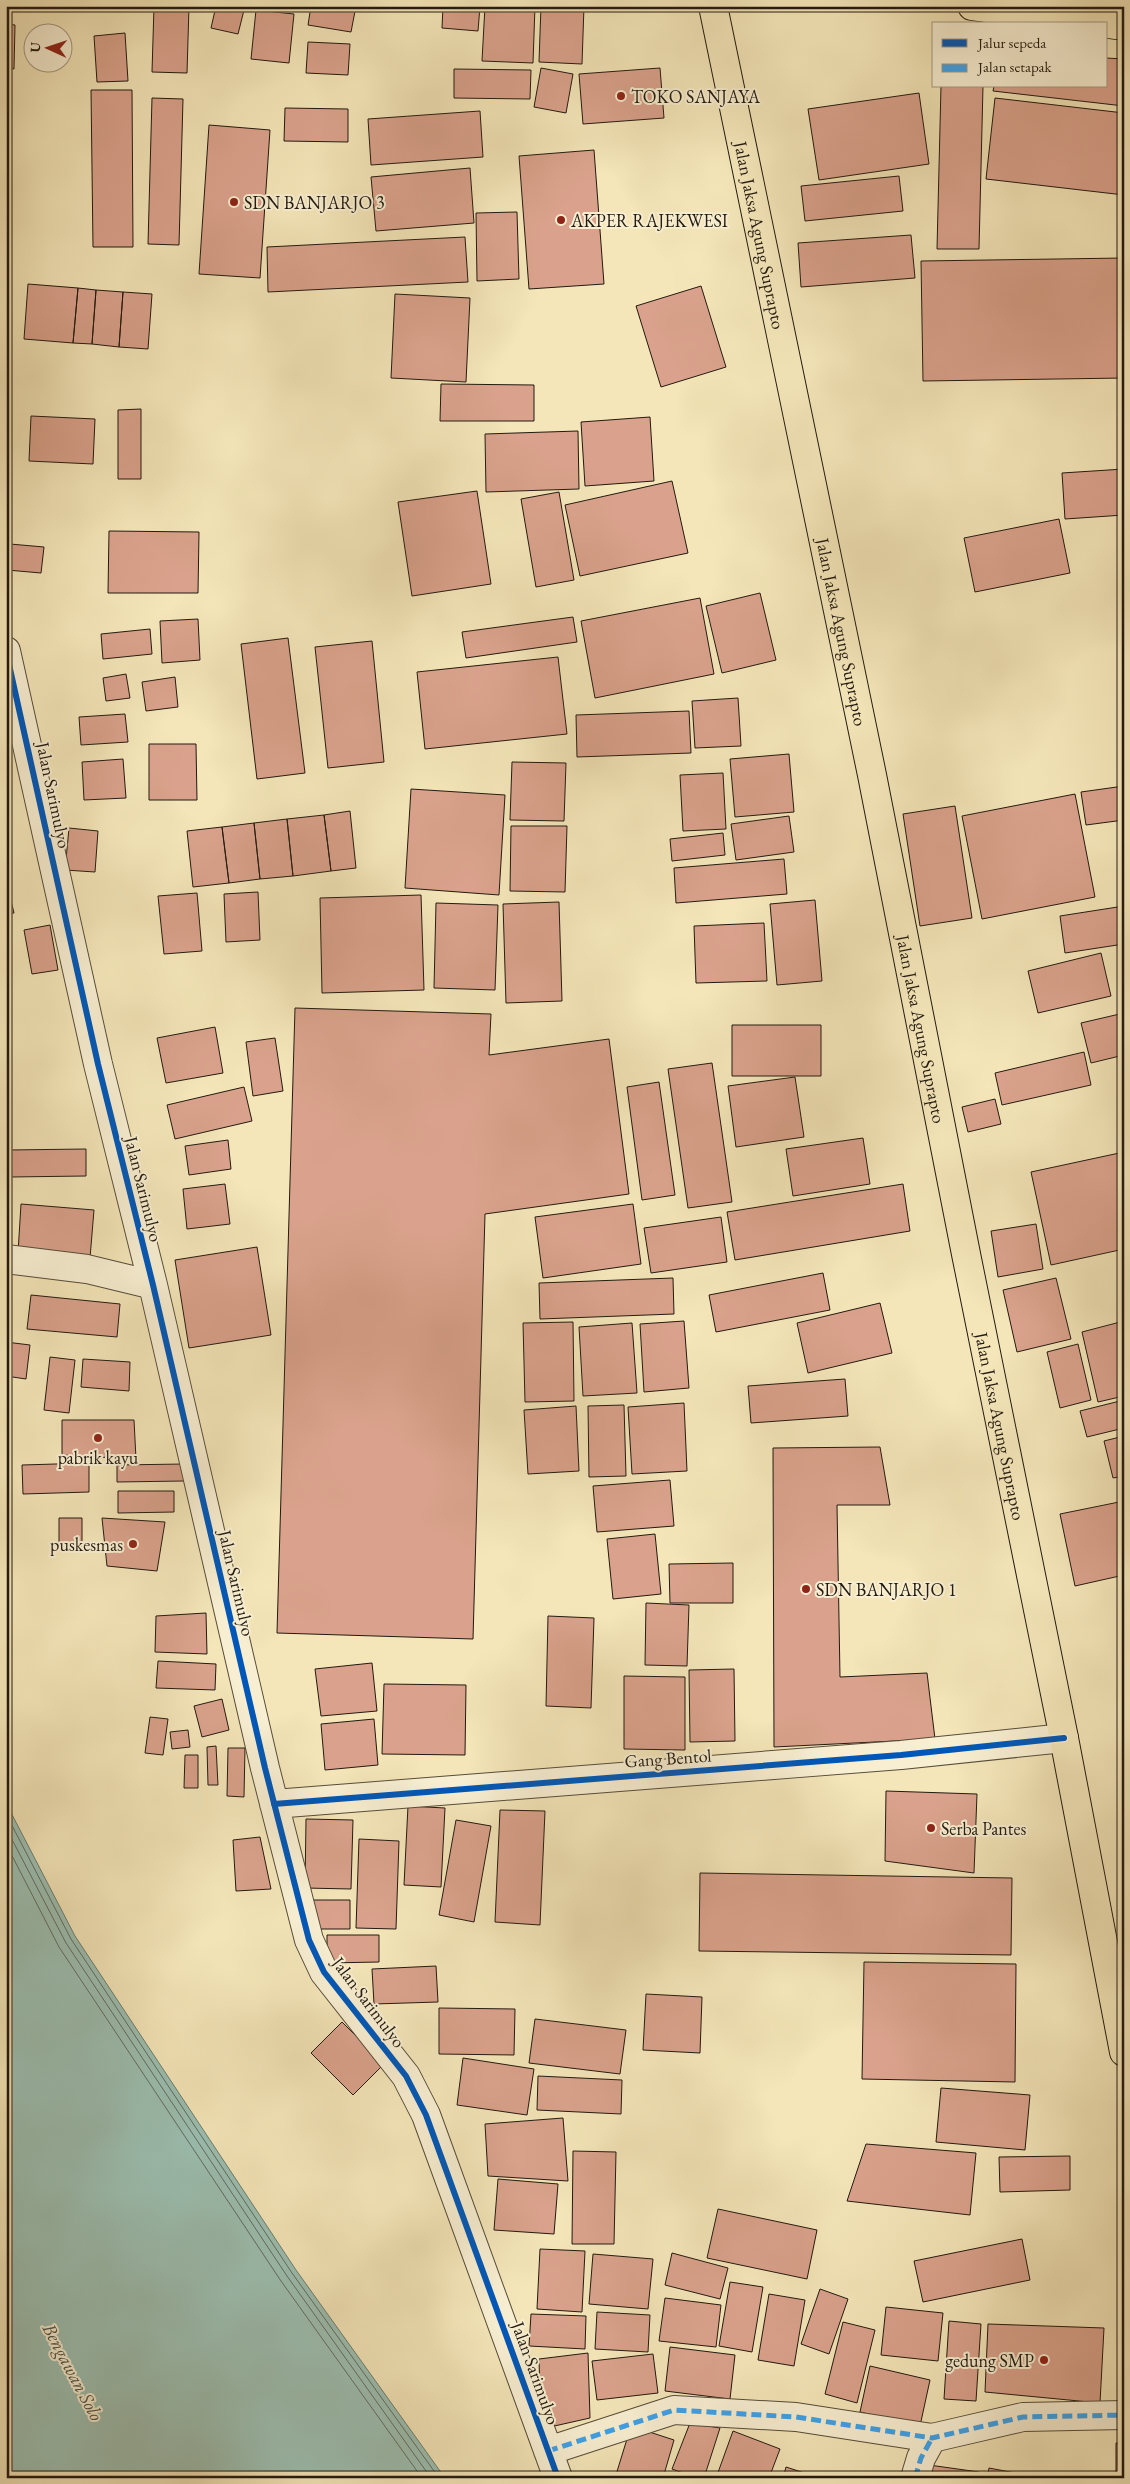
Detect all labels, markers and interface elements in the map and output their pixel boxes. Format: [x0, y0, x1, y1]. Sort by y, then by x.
north arrow [22, 22, 72, 72]
legend [932, 22, 1108, 88]
text: Jalur sepeda [976, 33, 1046, 52]
text: U [26, 41, 44, 53]
text: Jalan setapak [976, 57, 1052, 76]
place label: TOKO SANJAYA [631, 85, 761, 108]
marker: TOKO SANJAYA [615, 90, 627, 102]
street label: Jalan Jaksa Agung Suprapto [729, 137, 791, 331]
place label: SDN BANJARJO 3 [244, 191, 385, 214]
marker: SDN BANJARJO 3 [228, 196, 240, 208]
place label: AKPER RAJEKWESI [570, 209, 728, 232]
marker: AKPER RAJEKWESI [555, 214, 567, 226]
street label: Jalan Jaksa Agung Suprapto [811, 534, 873, 728]
street label: Jalan Sarimulyo [31, 738, 76, 850]
street label: Jalan Jaksa Agung Suprapto [892, 931, 952, 1125]
street label: Jalan Sarimulyo [119, 1132, 168, 1244]
street label: Jalan Jaksa Agung Suprapto [970, 1328, 1031, 1522]
marker: pabrik kayu [92, 1432, 104, 1444]
place label: pabrik kayu [58, 1446, 139, 1469]
street label: Jalan Sarimulyo [213, 1526, 260, 1638]
place label: puskesmas [50, 1533, 123, 1556]
marker: puskesmas [127, 1538, 139, 1550]
place label: SDN BANJARJO 1 [816, 1578, 957, 1601]
marker: SDN BANJARJO 1 [800, 1583, 812, 1595]
street label: Gang Bentol [624, 1743, 712, 1773]
place label: Serba Pantes [941, 1817, 1026, 1840]
marker: Serba Pantes [925, 1822, 937, 1834]
street label: Jalan Sarimulyo [326, 1950, 411, 2052]
street label: Jalan Sarimulyo [506, 2316, 565, 2428]
water label: Bengawan Solo [36, 2318, 109, 2425]
place label: gedung SMP [945, 2349, 1034, 2372]
marker: gedung SMP [1038, 2354, 1050, 2366]

